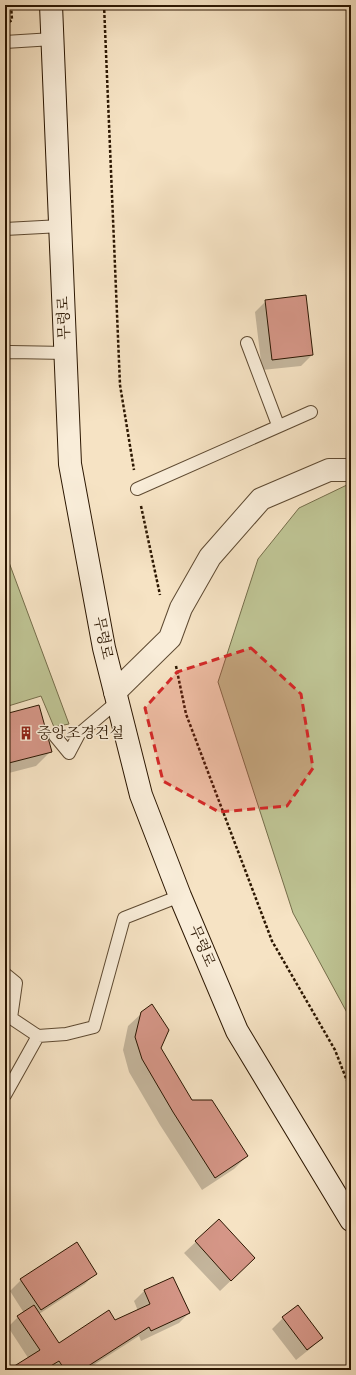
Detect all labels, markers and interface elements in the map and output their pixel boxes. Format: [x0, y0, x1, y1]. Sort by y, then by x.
street label: 무령로 [54, 295, 74, 340]
street label: 무령로 [89, 615, 117, 662]
place label: 중앙조경건설 [37, 724, 124, 743]
building icon: 중앙조경건설 [18, 725, 34, 741]
street label: 무령로 [185, 922, 219, 970]

